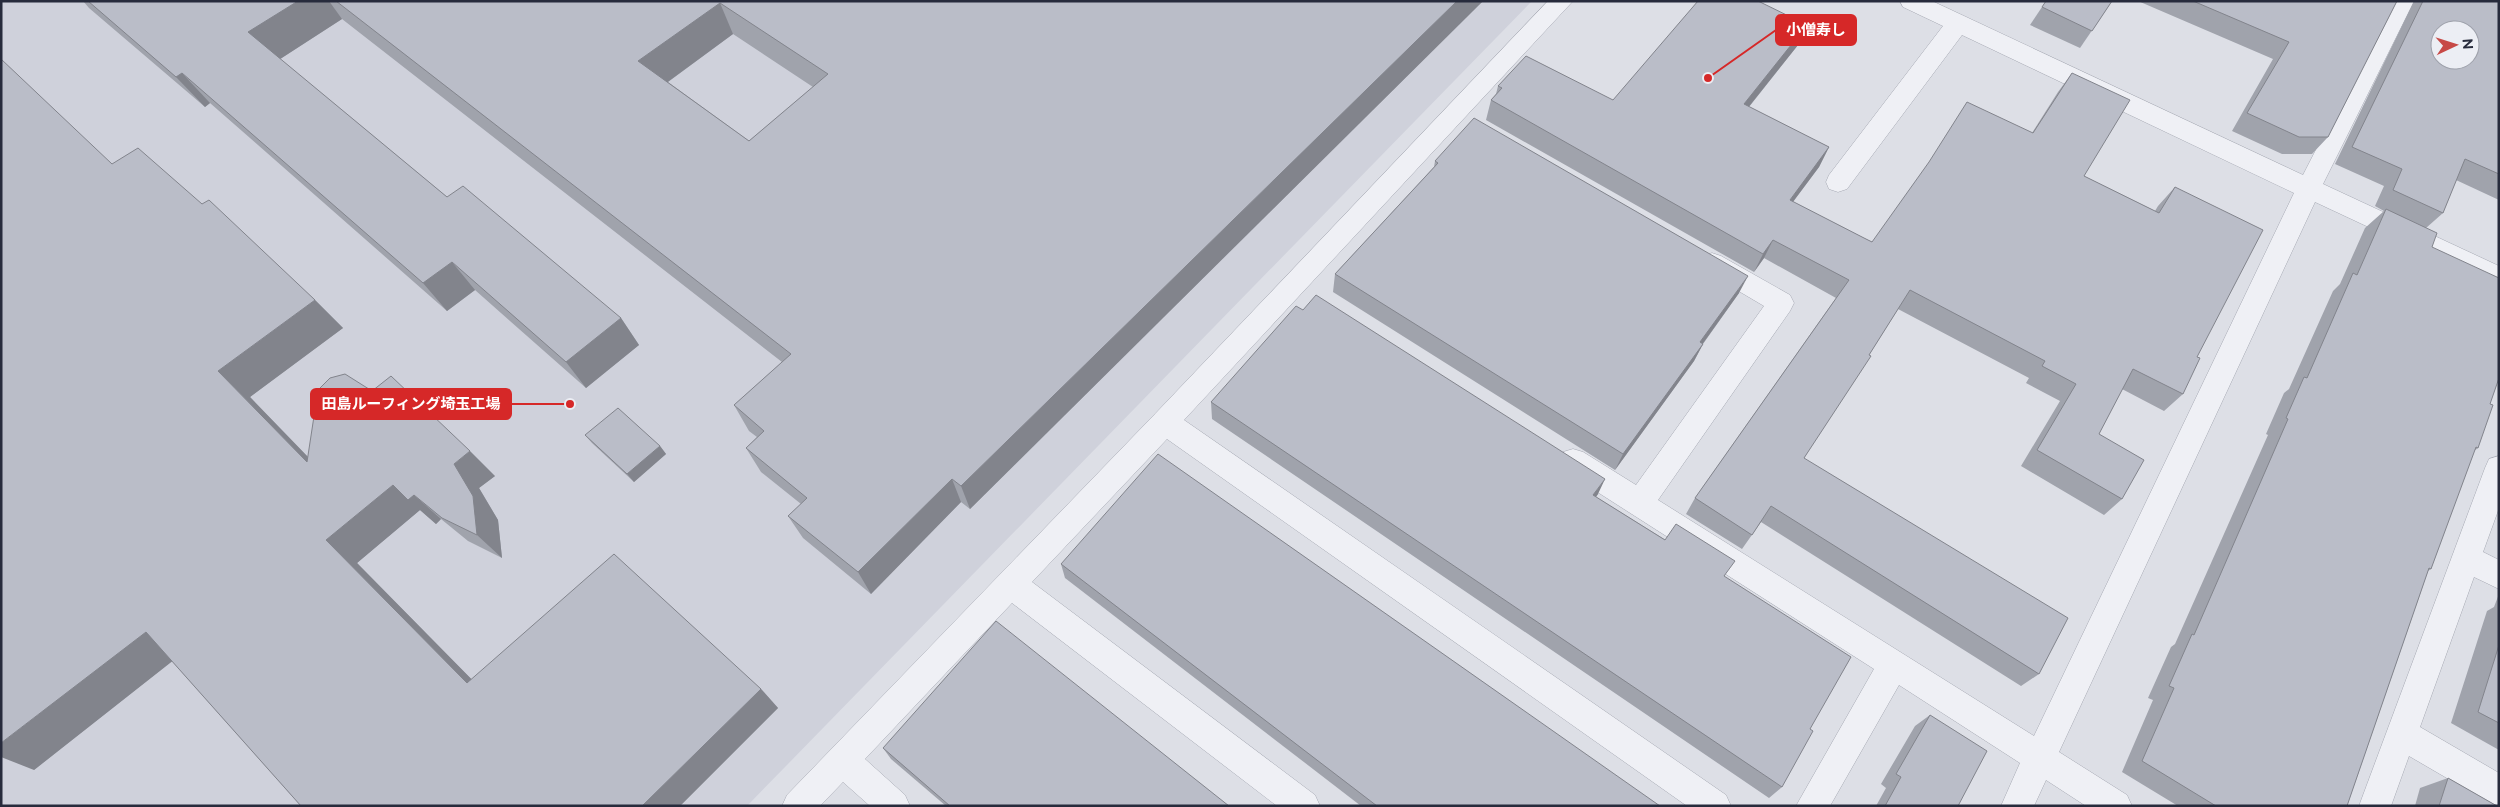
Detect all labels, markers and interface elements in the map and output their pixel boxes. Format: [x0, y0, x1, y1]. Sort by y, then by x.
callout: 小僧寿し [1776, 15, 1856, 45]
north arrow [2430, 20, 2480, 70]
text: 小僧寿し [1786, 21, 1846, 39]
text: N [2460, 38, 2476, 50]
callout: 田島ルーフィング埼玉工場 [311, 389, 511, 419]
text: 田島ルーフィング埼玉工場 [322, 395, 500, 413]

